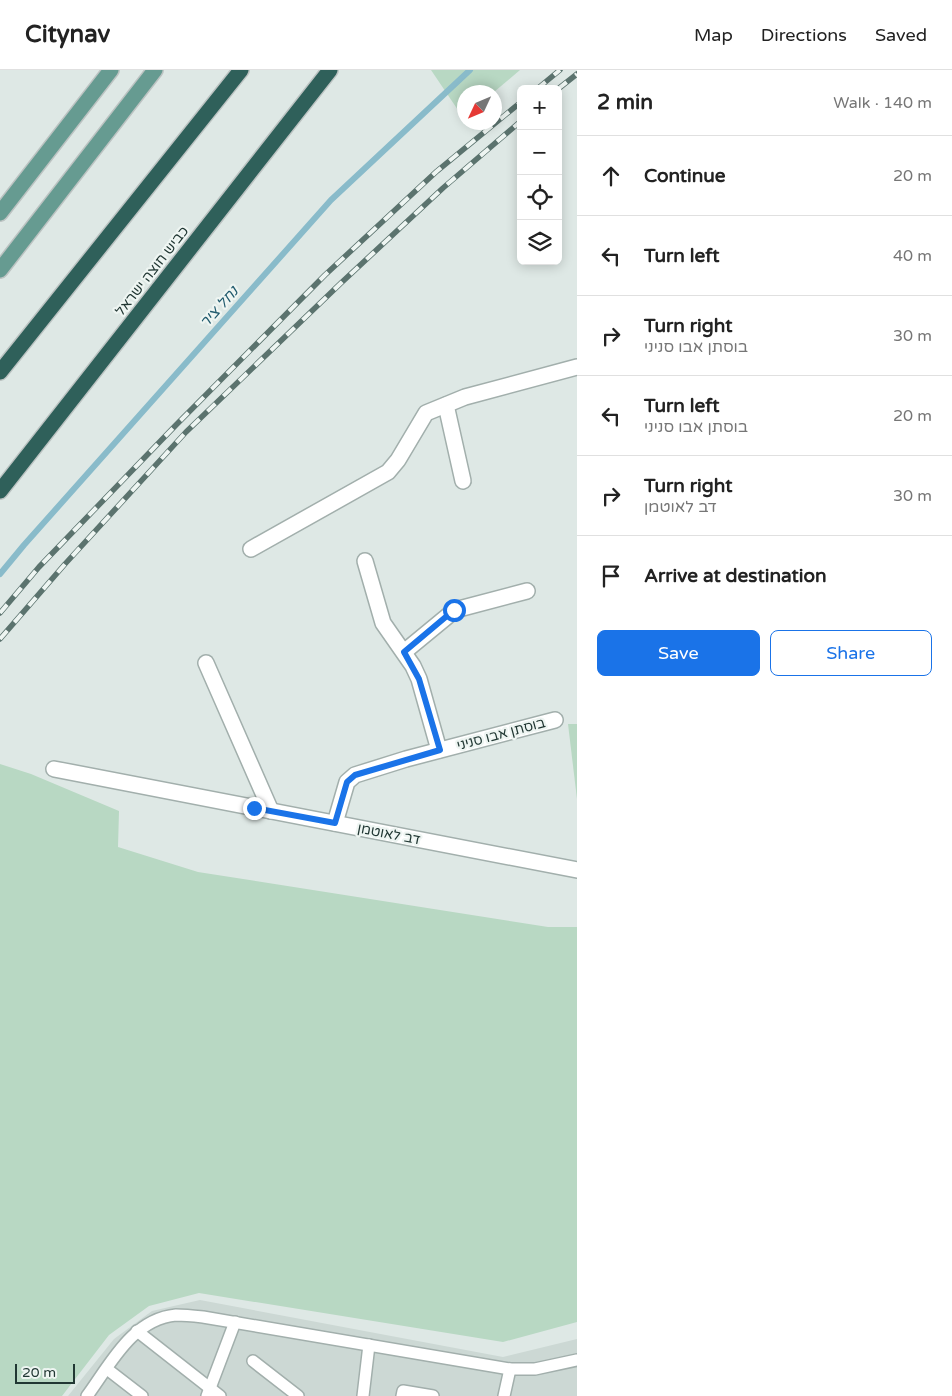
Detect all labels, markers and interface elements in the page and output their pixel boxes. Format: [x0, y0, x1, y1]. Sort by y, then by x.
text: Citynav [25, 20, 110, 49]
text: Map [694, 24, 733, 46]
text: Directions [761, 24, 847, 46]
text: Saved [875, 24, 927, 46]
north arrow [457, 85, 502, 130]
map controls [517, 85, 562, 265]
button: + [517, 85, 562, 130]
text: 2 min [597, 90, 653, 115]
text: Walk · 140 m [833, 93, 932, 113]
button: − [517, 130, 562, 175]
icon: ahead [597, 162, 625, 190]
text: Continue [644, 165, 726, 187]
text: 20 m [893, 166, 932, 186]
button: locate [517, 175, 562, 220]
button: layers [517, 220, 562, 265]
street label: כביש חוצה ישראל [112, 223, 192, 319]
icon: left [597, 242, 625, 270]
text: Turn left [644, 245, 720, 267]
text: 40 m [893, 246, 932, 266]
water label: נחל ציר [196, 281, 243, 331]
text: Turn right [644, 315, 732, 337]
icon: right [597, 322, 625, 350]
text: 30 m [893, 326, 932, 346]
text: בוסתן אבו סניני [644, 337, 748, 357]
text: Turn left [644, 395, 720, 417]
icon: left [597, 402, 625, 430]
text: 20 m [893, 406, 932, 426]
text: בוסתן אבו סניני [644, 417, 748, 437]
text: Turn right [644, 475, 732, 497]
icon: right [597, 482, 625, 510]
text: 30 m [893, 486, 932, 506]
text: דב לאוטמן [644, 497, 717, 517]
icon: arrive [597, 562, 625, 590]
text: Arrive at destination [644, 565, 827, 587]
route start [443, 599, 466, 622]
button: Save [597, 630, 760, 676]
button: Share [770, 630, 932, 676]
street label: בוסתן אבו סניני [455, 714, 547, 754]
route end [243, 797, 266, 820]
street label: דב לאוטמן [356, 820, 422, 848]
scale bar [15, 1361, 75, 1384]
text: 20 m [22, 1364, 56, 1381]

